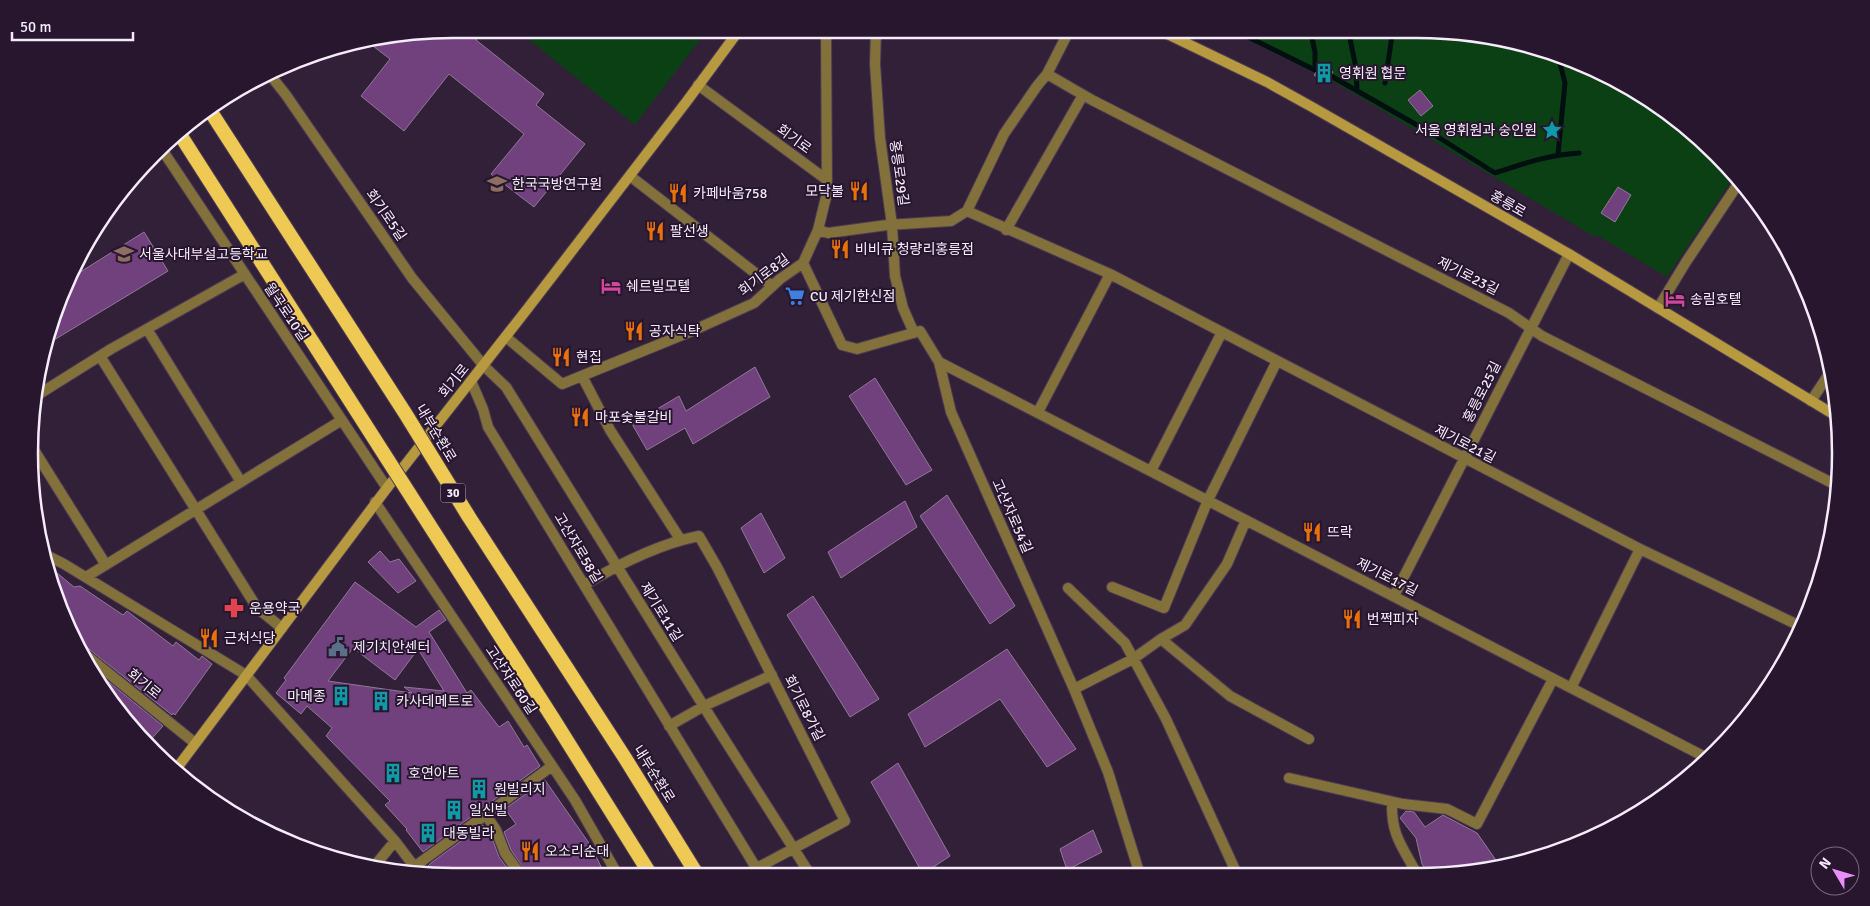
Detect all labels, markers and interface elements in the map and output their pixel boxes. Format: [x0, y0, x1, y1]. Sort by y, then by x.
scale bar [12, 10, 134, 42]
text: 50 m [20, 18, 51, 36]
building icon: 영휘원 협문 [1313, 62, 1335, 84]
place label: 영휘원 협문 [1339, 65, 1407, 82]
place icon: 서울 영휘원과 숭인원 [1541, 119, 1563, 141]
street label: 회기로 [773, 121, 815, 157]
place label: 서울 영휘원과 숭인원 [1415, 122, 1537, 139]
street label: 홍릉로29길 [886, 139, 912, 207]
school or university icon: 한국국방연구원 [486, 173, 508, 195]
place label: 한국국방연구원 [512, 176, 602, 193]
restaurant icon: 모닥불 [848, 180, 870, 202]
restaurant icon: 카페바움758 [667, 182, 689, 204]
place label: 모닥불 [805, 183, 844, 200]
place label: 카페바움758 [693, 185, 767, 202]
street label: 회기로5길 [362, 186, 410, 244]
street label: 홍릉로 [1487, 187, 1529, 221]
restaurant icon: 팔선생 [644, 220, 666, 242]
place label: 팔선생 [670, 223, 709, 240]
restaurant icon: 비비큐 청량리홍릉점 [829, 238, 851, 260]
place label: 비비큐 청량리홍릉점 [855, 241, 974, 258]
school or university icon: 서울사대부설고등학교 [113, 243, 135, 265]
place label: 서울사대부설고등학교 [139, 246, 268, 263]
street label: 회기로8길 [735, 250, 793, 300]
street label: 제기로23길 [1434, 253, 1502, 299]
hotel icon: 쉐르빌모텔 [600, 275, 622, 297]
place label: 쉐르빌모텔 [626, 278, 690, 295]
street label: 월곡로10길 [260, 280, 312, 344]
supermarket icon: CU 제기한신점 [784, 285, 806, 307]
place label: CU 제기한신점 [810, 288, 895, 305]
hotel icon: 송림호텔 [1664, 288, 1686, 310]
place label: 송림호텔 [1690, 291, 1742, 308]
restaurant icon: 공자식탁 [623, 320, 645, 342]
place label: 공자식탁 [649, 323, 701, 340]
restaurant icon: 현집 [550, 346, 572, 368]
place label: 현집 [576, 349, 602, 366]
street label: 홍릉로25길 [1459, 358, 1505, 426]
street label: 회기로 [435, 361, 473, 401]
street label: 내부순환로 [412, 401, 460, 465]
restaurant icon: 마포숯불갈비 [569, 406, 591, 428]
place label: 마포숯불갈비 [595, 409, 672, 426]
street label: 제기로21길 [1431, 421, 1499, 467]
street label: 고산자로54길 [988, 476, 1036, 556]
road number: 30 [440, 483, 466, 502]
street label: 고산자로58길 [550, 510, 606, 586]
restaurant icon: 뜨락 [1301, 521, 1323, 543]
place label: 뜨락 [1327, 524, 1353, 541]
street label: 제기로17길 [1353, 554, 1421, 600]
street label: 제기로11길 [636, 579, 686, 645]
pharmacy icon: 운용약국 [223, 597, 245, 619]
place label: 운용약국 [249, 600, 301, 617]
restaurant icon: 번쩍피자 [1341, 608, 1363, 630]
place label: 번쩍피자 [1367, 611, 1419, 628]
restaurant icon: 근처식당 [198, 627, 220, 649]
place label: 근처식당 [224, 630, 276, 647]
public building icon: 제기치안센터 [327, 636, 349, 658]
place label: 제기치안센터 [353, 639, 430, 656]
street label: 고산자로60길 [482, 642, 540, 718]
street label: 회기로 [124, 665, 164, 703]
street label: 회기로8가길 [780, 672, 828, 744]
building icon: 마메종 [330, 685, 352, 707]
place label: 마메종 [287, 688, 326, 705]
building icon: 카사데메트로 [370, 690, 392, 712]
place label: 카사데메트로 [396, 693, 473, 710]
street label: 내부순환로 [630, 742, 678, 806]
building icon: 호연아트 [382, 762, 404, 784]
place label: 호연아트 [408, 765, 460, 782]
building icon: 원빌리지 [468, 778, 490, 800]
place label: 원빌리지 [494, 781, 546, 798]
building icon: 일신빌 [443, 799, 465, 821]
place label: 일신빌 [469, 802, 508, 819]
building icon: 대동빌라 [417, 822, 439, 844]
place label: 대동빌라 [443, 825, 495, 842]
restaurant icon: 오소리순대 [519, 840, 541, 862]
place label: 오소리순대 [545, 843, 609, 860]
north arrow [1810, 846, 1860, 896]
text: N [1815, 854, 1835, 872]

